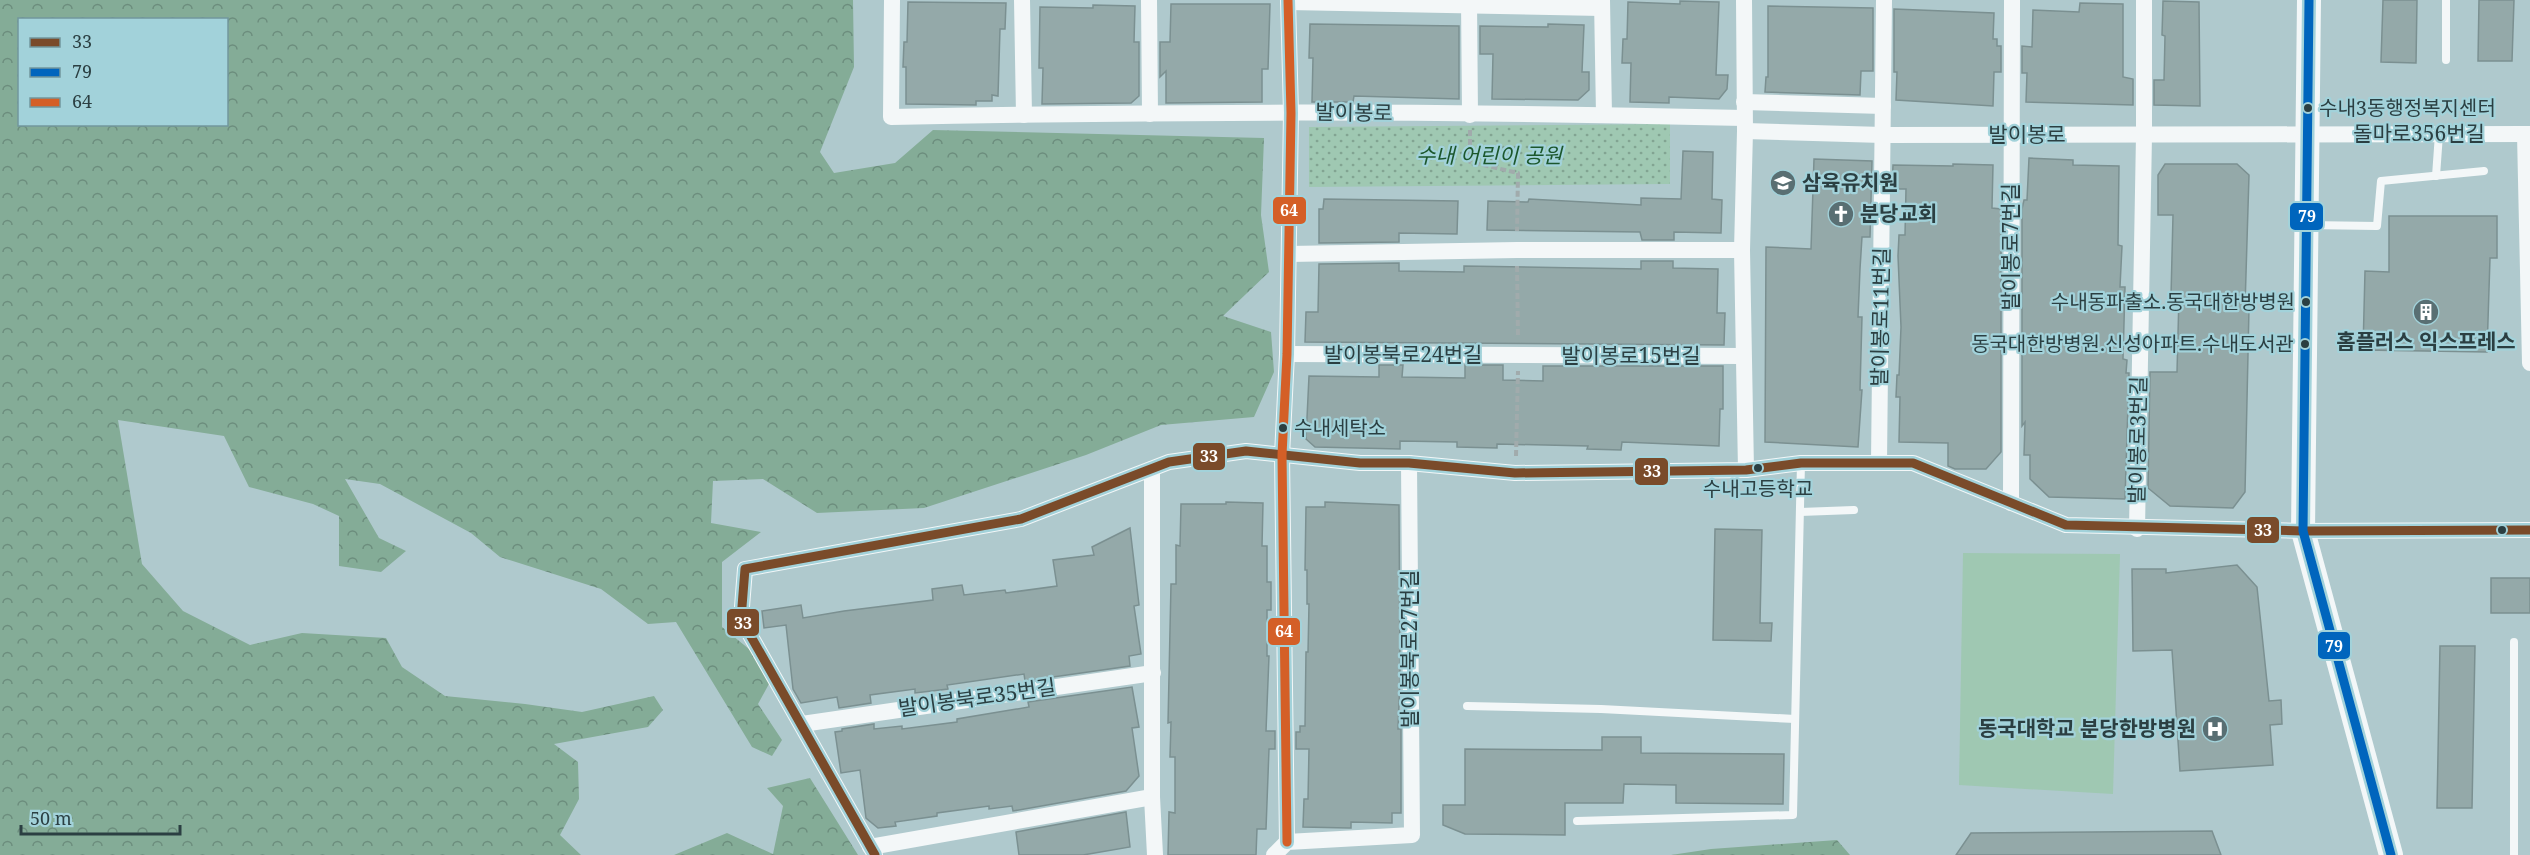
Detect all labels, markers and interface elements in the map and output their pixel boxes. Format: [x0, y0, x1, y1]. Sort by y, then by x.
legend [18, 18, 228, 126]
text: 33 [72, 29, 92, 53]
text: 79 [72, 59, 92, 83]
text: 64 [72, 89, 92, 113]
place label: 수내3동행정복지센터 [2319, 94, 2496, 121]
street label: 발이봉로 [1315, 97, 1393, 127]
marker: 수내3동행정복지센터 [2302, 102, 2314, 114]
street label: 돌마로356번길 [2353, 119, 2485, 147]
street label: 발이봉로 [1988, 120, 2066, 148]
park label: 수내 어린이 공원 [1416, 141, 1564, 169]
school or university icon: 삼육유치원 [1768, 168, 1798, 198]
place label: 삼육유치원 [1802, 168, 1899, 196]
street label: 발이봉로7번길 [1996, 183, 2024, 311]
line badge: 64 [1272, 196, 1307, 225]
text: 64 [1280, 199, 1298, 221]
church icon: 분당교회 [1826, 199, 1856, 229]
place label: 분당교회 [1860, 199, 1937, 227]
line badge: 79 [2289, 202, 2324, 231]
text: 79 [2298, 205, 2316, 227]
street label: 발이봉로11번길 [1865, 247, 1895, 387]
place label: 수내동파출소.동국대한방병원 [2051, 288, 2295, 315]
marker: 수내동파출소.동국대한방병원 [2300, 296, 2312, 308]
building icon: 홈플러스 익스프레스 [2411, 297, 2441, 327]
place label: 홈플러스 익스프레스 [2336, 327, 2516, 355]
place label: 동국대한방병원.신성아파트.수내도서관 [1971, 330, 2294, 357]
marker: 동국대한방병원.신성아파트.수내도서관 [2299, 338, 2311, 350]
street label: 발이봉북로24번길 [1324, 340, 1482, 368]
street label: 발이봉로15번길 [1561, 341, 1701, 369]
street label: 발이봉로3번길 [2122, 376, 2152, 504]
place label: 수내세탁소 [1294, 414, 1386, 441]
marker: 수내세탁소 [1277, 422, 1289, 434]
line badge: 33 [1192, 442, 1226, 471]
text: 33 [1200, 445, 1218, 467]
line badge: 33 [1634, 457, 1669, 486]
text: 33 [1643, 460, 1661, 482]
marker: 수내고등학교 [1752, 462, 1764, 474]
place label: 수내고등학교 [1703, 475, 1813, 502]
line badge: 33 [2246, 516, 2280, 544]
text: 33 [2254, 519, 2272, 541]
unlabelled marker [2496, 524, 2508, 536]
street label: 발이봉북로27번길 [1395, 570, 1423, 728]
line badge: 33 [726, 608, 760, 637]
text: 33 [734, 612, 752, 634]
line badge: 64 [1267, 617, 1301, 646]
text: 64 [1275, 620, 1293, 642]
line badge: 79 [2317, 631, 2351, 660]
text: 79 [2325, 635, 2343, 657]
street label: 발이봉북로35번길 [896, 672, 1057, 722]
place label: 동국대학교 분당한방병원 [1978, 714, 2196, 742]
hospital icon: 동국대학교 분당한방병원 [2200, 714, 2230, 744]
scale bar [21, 798, 180, 836]
text: 50 m [30, 806, 72, 830]

